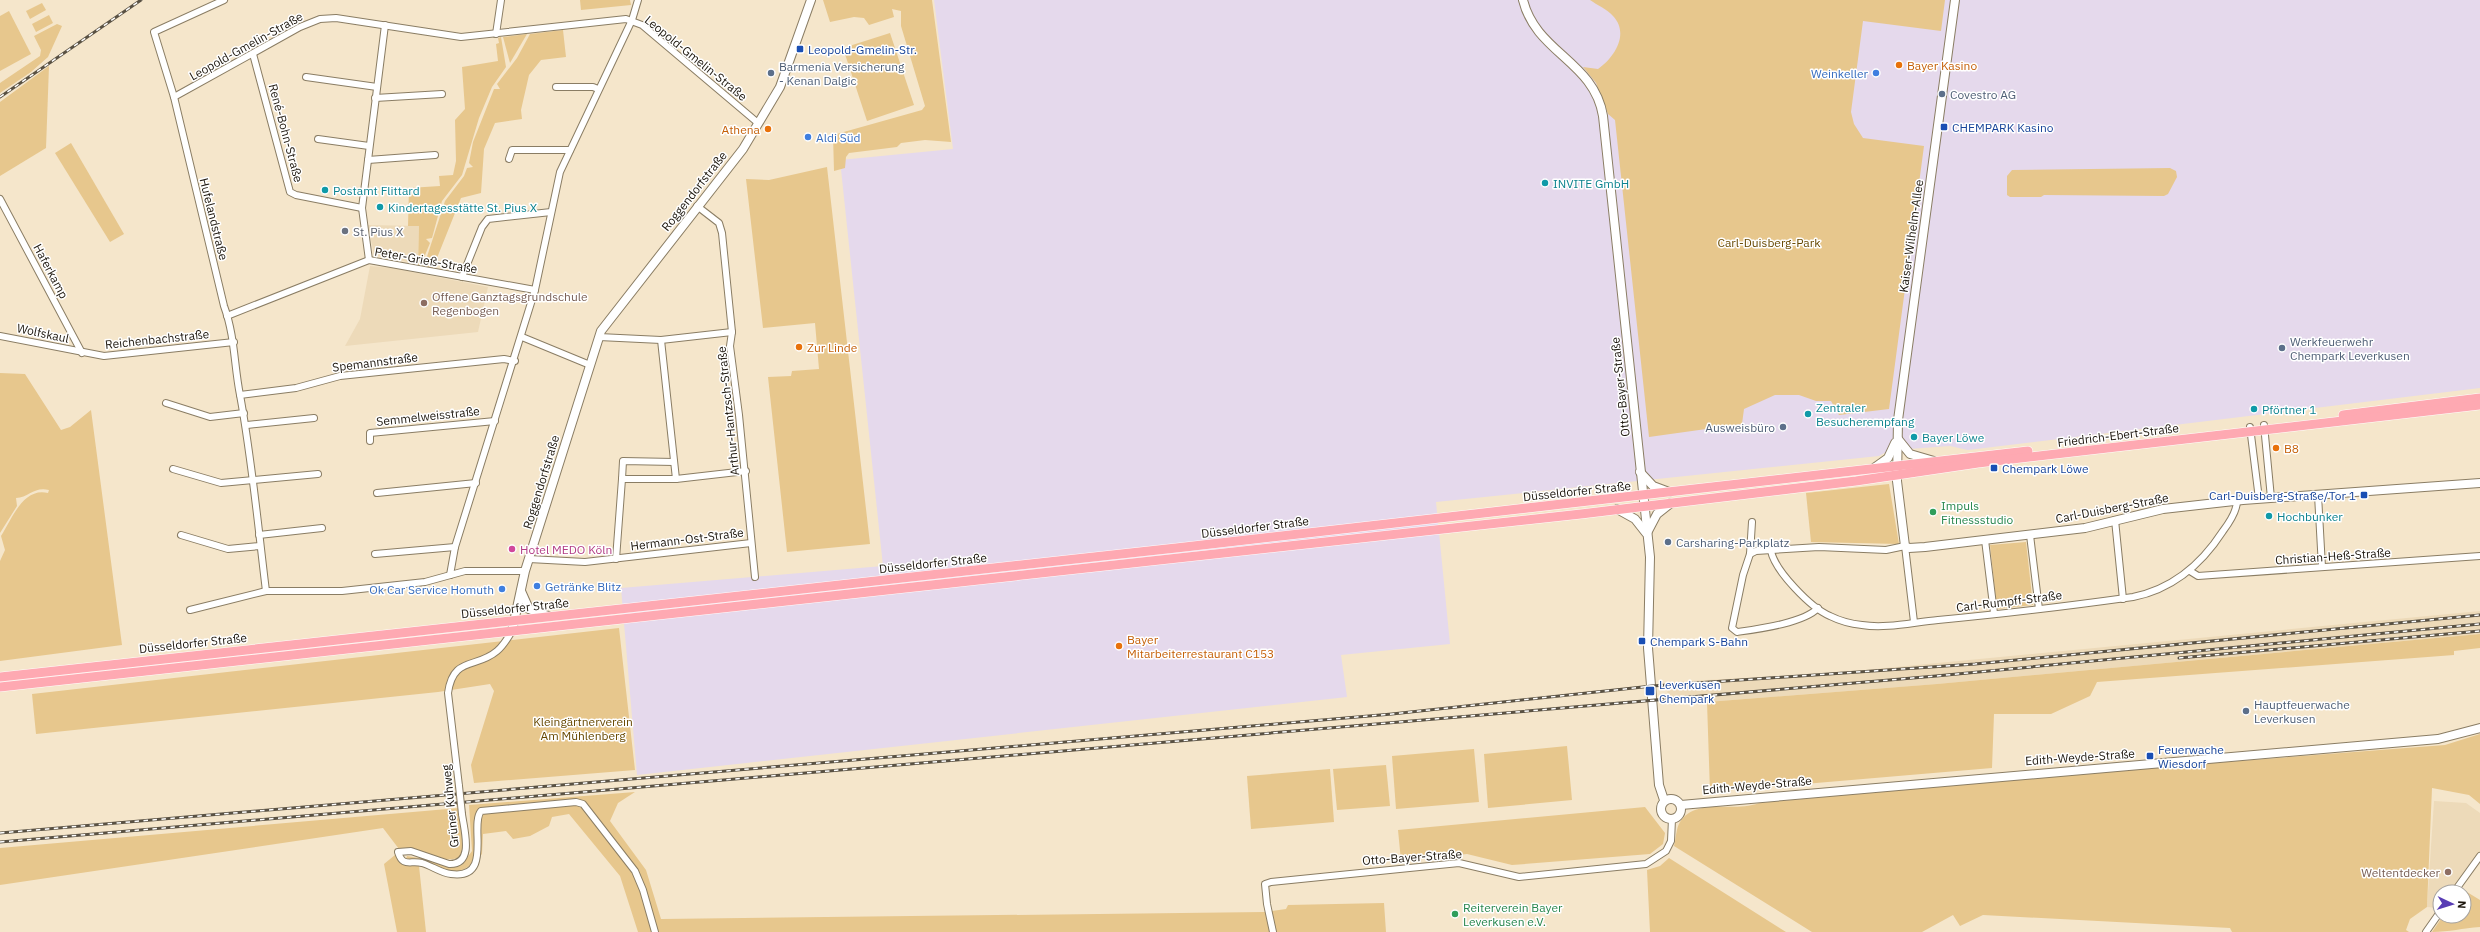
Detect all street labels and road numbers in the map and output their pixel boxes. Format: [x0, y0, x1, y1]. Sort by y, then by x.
street label: Leopold-Gmelin-Straße [187, 8, 306, 83]
street label: Leopold-Gmelin-Straße [642, 12, 751, 104]
street label: René-Bohn-Straße [266, 82, 306, 184]
street label: Roggendorfstraße [658, 148, 730, 234]
street label: Hufelandstraße [197, 176, 232, 262]
street label: Kaiser-Wilhelm-Allee [1896, 178, 1926, 294]
street label: Haferkamp [30, 241, 72, 301]
street label: Peter-Grieß-Straße [373, 244, 479, 277]
street label: Wolfskaul [16, 320, 70, 346]
street label: Reichenbachstraße [104, 326, 210, 352]
street label: Otto-Bayer-Straße [1607, 336, 1633, 438]
street label: Arthur-Hantzsch-Straße [714, 345, 742, 476]
street label: Spemannstraße [331, 349, 419, 375]
street label: Semmelweisstraße [376, 403, 481, 429]
street label: Friedrich-Ebert-Straße [2056, 420, 2180, 450]
street label: Roggendorfstraße [520, 433, 563, 531]
street label: Düsseldorfer Straße [1522, 478, 1632, 504]
street label: Carl-Duisberg-Straße [2054, 490, 2170, 526]
street label: Düsseldorfer Straße [1200, 513, 1310, 541]
street label: Hermann-Ost-Straße [630, 525, 745, 553]
street label: Christian-Heß-Straße [2275, 544, 2392, 568]
street label: Düsseldorfer Straße [878, 550, 988, 576]
street label: Carl-Rumpff-Straße [1955, 587, 2063, 615]
street label: Düsseldorfer Straße [460, 595, 570, 621]
street label: Düsseldorfer Straße [138, 630, 248, 656]
street label: Edith-Weyde-Straße [2025, 746, 2136, 768]
street label: Grüner Kuhweg [438, 763, 462, 848]
street label: Edith-Weyde-Straße [1702, 773, 1813, 797]
street label: Otto-Bayer-Straße [1362, 846, 1463, 868]

